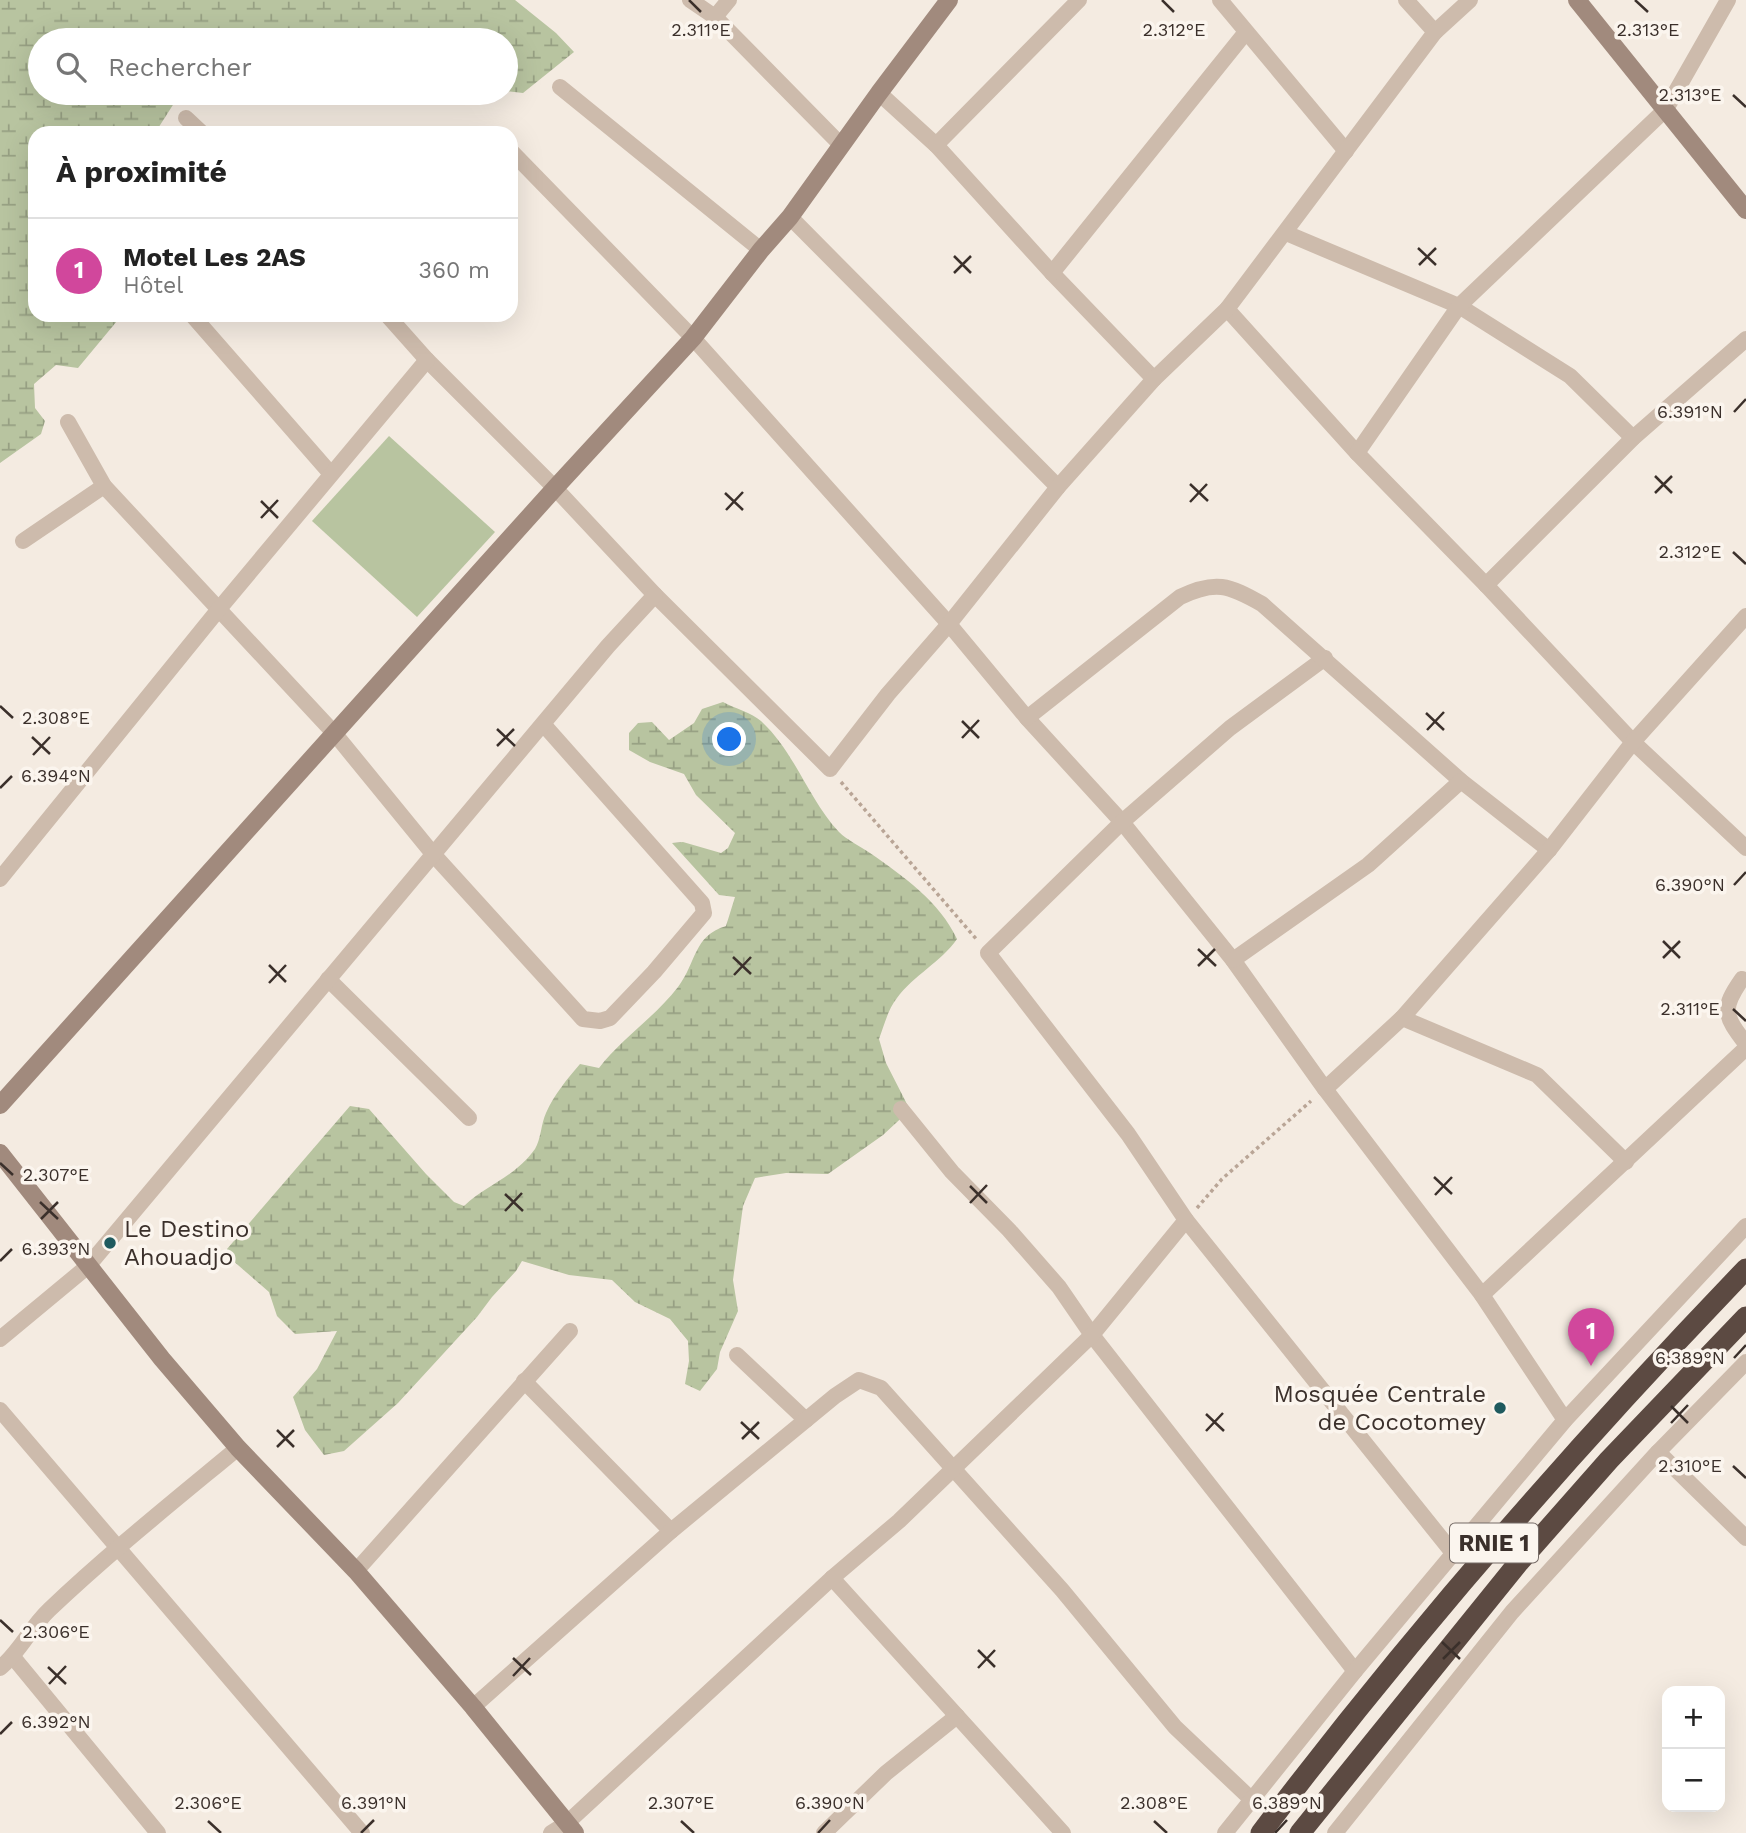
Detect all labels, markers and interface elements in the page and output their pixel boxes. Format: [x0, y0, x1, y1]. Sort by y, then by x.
text: 2.311°E [671, 19, 731, 40]
text: 2.312°E [1142, 19, 1206, 40]
text: 2.313°E [1616, 19, 1680, 40]
search box [28, 28, 518, 105]
icon: search [52, 48, 90, 86]
text: Rechercher [108, 52, 252, 82]
text: 2.313°E [1658, 84, 1722, 105]
text: À proximité [56, 154, 227, 189]
text: Motel Les 2AS [123, 242, 306, 272]
text: 1 [74, 257, 84, 284]
text: 360 m [419, 257, 490, 284]
text: Hôtel [123, 272, 183, 299]
text: 6.391°N [1657, 401, 1723, 422]
text: 2.312°E [1658, 541, 1722, 562]
text: 2.308°E [22, 707, 90, 728]
your location [712, 722, 746, 756]
text: 6.394°N [21, 765, 91, 786]
text: 6.390°N [1655, 874, 1725, 895]
text: 2.311°E [1660, 998, 1720, 1019]
text: 2.307°E [23, 1164, 89, 1185]
place label: Le Destino Ahouadjo [124, 1215, 250, 1271]
marker: Le Destino Ahouadjo [102, 1235, 118, 1251]
text: 6.393°N [22, 1238, 90, 1259]
pin: 1 [1568, 1308, 1614, 1366]
text: 6.389°N [1655, 1347, 1725, 1368]
place label: Mosquée Centrale de Cocotomey [1274, 1380, 1487, 1436]
marker: Mosquée Centrale de Cocotomey [1492, 1400, 1508, 1416]
text: 2.310°E [1658, 1455, 1722, 1476]
road number: RNIE 1 [1450, 1524, 1538, 1562]
text: 2.306°E [22, 1621, 90, 1642]
map controls [1662, 1686, 1725, 1812]
button: + [1662, 1686, 1725, 1749]
text: 6.392°N [21, 1711, 91, 1732]
button: − [1662, 1749, 1725, 1812]
text: 2.306°E [174, 1792, 242, 1813]
text: 6.391°N [341, 1792, 407, 1813]
text: 2.307°E [648, 1792, 714, 1813]
text: 6.390°N [795, 1792, 865, 1813]
text: 2.308°E [1120, 1792, 1188, 1813]
text: 6.389°N [1252, 1792, 1322, 1813]

